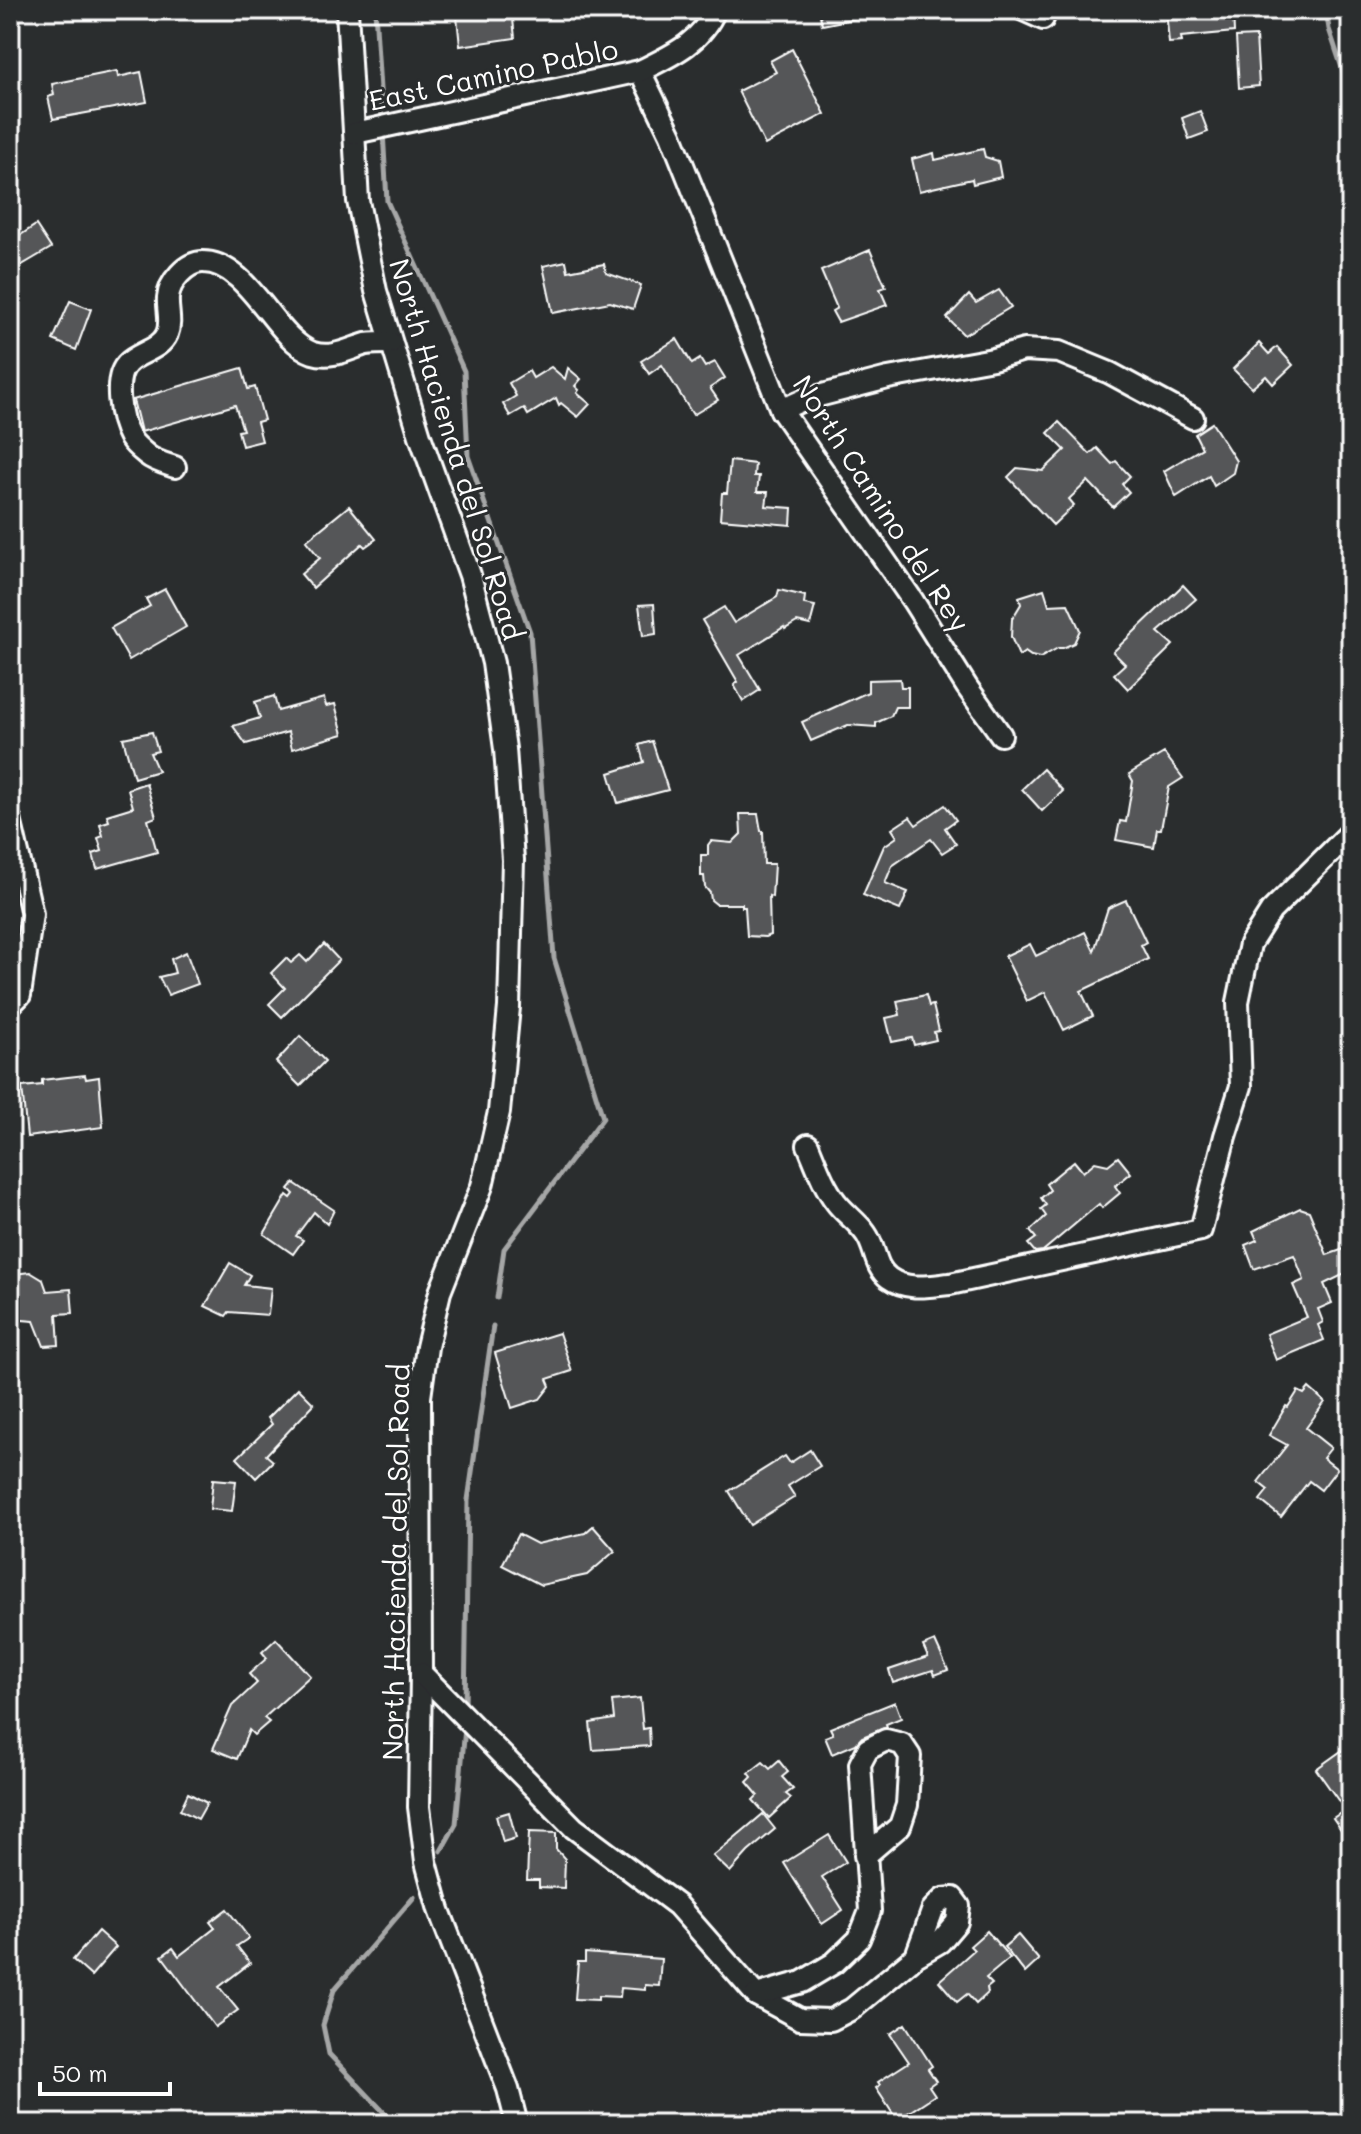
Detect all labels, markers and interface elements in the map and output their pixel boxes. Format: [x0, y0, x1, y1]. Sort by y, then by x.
street label: East Camino Pablo [365, 30, 621, 118]
street label: North Hacienda del Sol Road [382, 254, 532, 644]
street label: North Camino del Rey [786, 368, 978, 638]
street label: North Hacienda del Sol Road [374, 1363, 416, 1761]
scale bar [40, 2046, 170, 2096]
text: 50 m [52, 2057, 108, 2088]

